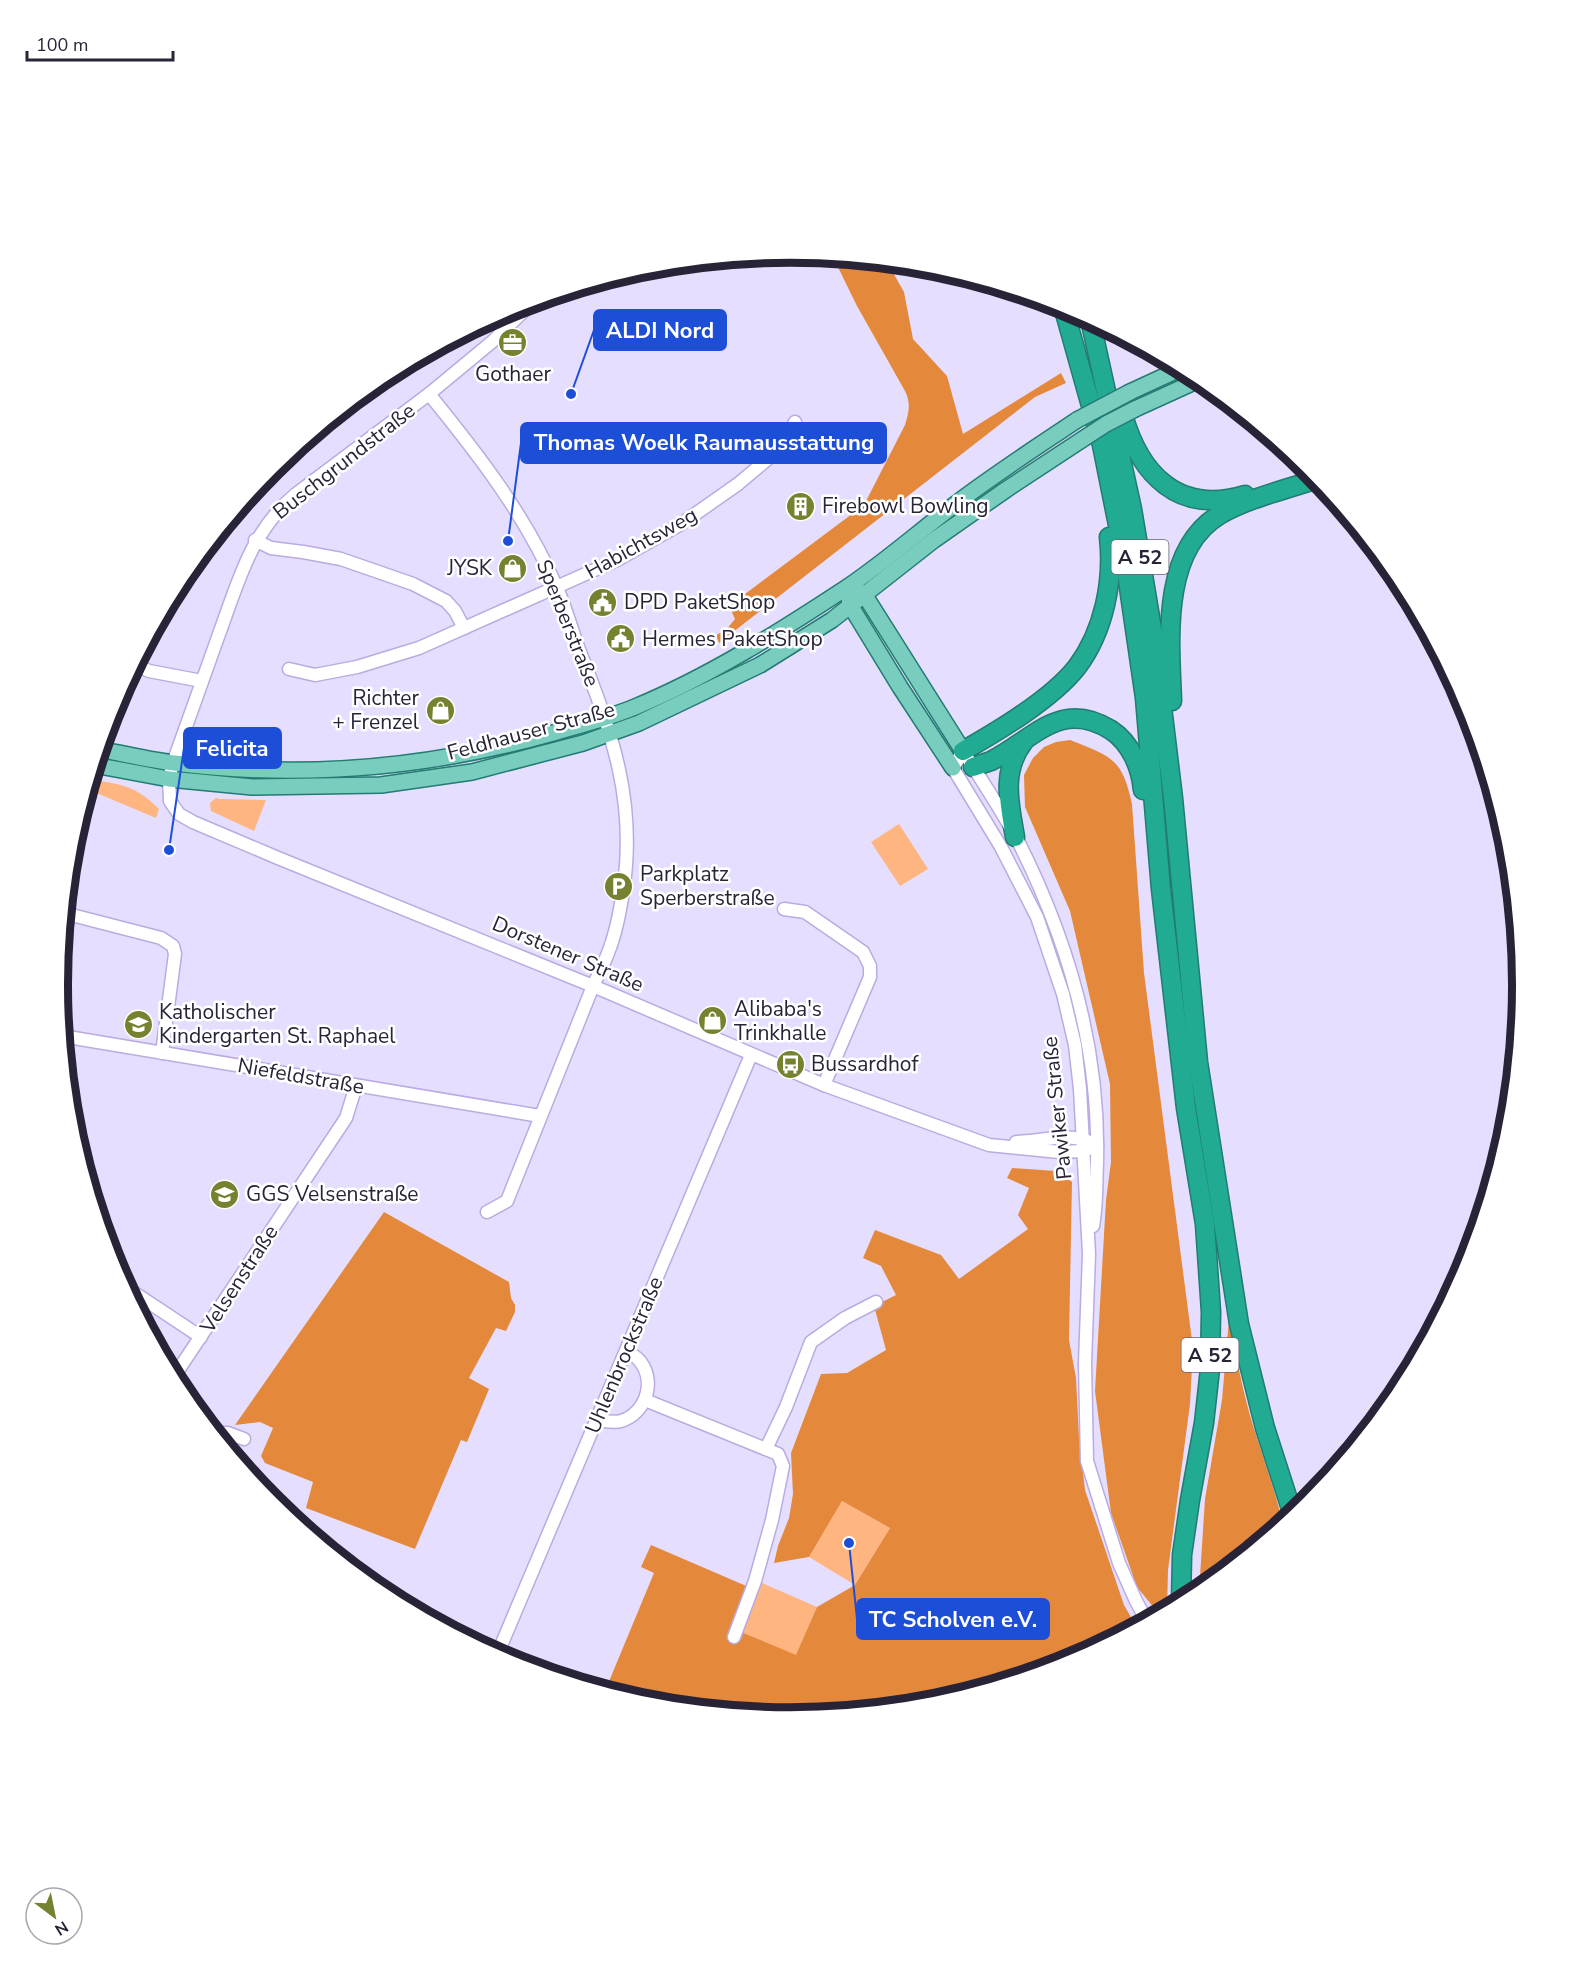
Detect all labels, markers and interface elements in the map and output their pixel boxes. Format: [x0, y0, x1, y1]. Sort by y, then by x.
scale bar [27, 24, 172, 62]
text: 100 m [36, 33, 88, 57]
callout: ALDI Nord [594, 310, 726, 350]
text: ALDI Nord [606, 316, 714, 346]
office icon: Gothaer [497, 327, 529, 359]
place label: Gothaer [475, 360, 551, 388]
street label: Buschgrundstraße [267, 397, 421, 525]
callout: Thomas Woelk Raumausstattung [521, 423, 886, 463]
text: Thomas Woelk Raumausstattung [534, 428, 874, 458]
building icon: Firebowl Bowling [785, 490, 817, 522]
place label: Firebowl Bowling [822, 492, 989, 520]
street label: Habichtsweg [580, 501, 702, 585]
road number: A 52 [1112, 540, 1168, 574]
shop icon: JYSK [497, 552, 529, 584]
place label: JYSK [446, 554, 493, 582]
street label: Sperberstraße [530, 555, 606, 691]
public building icon: DPD PaketShop [587, 586, 619, 618]
place label: DPD PaketShop [624, 588, 775, 616]
public building icon: Hermes PaketShop [605, 623, 637, 655]
place label: Hermes PaketShop [642, 625, 823, 653]
place label: Richter + Frenzel [332, 684, 420, 736]
shop icon: Richter + Frenzel [424, 694, 456, 726]
street label: Feldhauser Straße [444, 695, 618, 767]
callout: Felicita [184, 728, 281, 768]
text: Felicita [196, 734, 269, 764]
place label: Parkplatz Sperberstraße [640, 860, 775, 912]
parking icon: Parkplatz Sperberstraße [603, 870, 635, 902]
street label: Dorstener Straße [488, 909, 648, 999]
place label: Alibaba's Trinkhalle [734, 995, 826, 1047]
place label: Katholischer Kindergarten St. Raphael [159, 998, 396, 1050]
shop icon: Alibaba's Trinkhalle [697, 1005, 729, 1037]
school or university icon: Katholischer Kindergarten St. Raphael [122, 1008, 154, 1040]
street label: Pawiker Straße [1036, 1035, 1078, 1181]
bus stop icon: Bussardhof [774, 1048, 806, 1080]
place label: Bussardhof [811, 1050, 919, 1078]
street label: Niefeldstraße [236, 1051, 366, 1101]
school or university icon: GGS Velsenstraße [209, 1178, 241, 1210]
place label: GGS Velsenstraße [246, 1180, 419, 1208]
street label: Velsenstraße [193, 1220, 284, 1339]
street label: Uhlenbrockstraße [578, 1272, 670, 1438]
road number: A 52 [1182, 1338, 1238, 1372]
callout: TC Scholven e.V. [857, 1599, 1049, 1639]
text: TC Scholven e.V. [869, 1605, 1037, 1635]
north arrow [24, 1886, 84, 1946]
text: N [51, 1915, 72, 1940]

